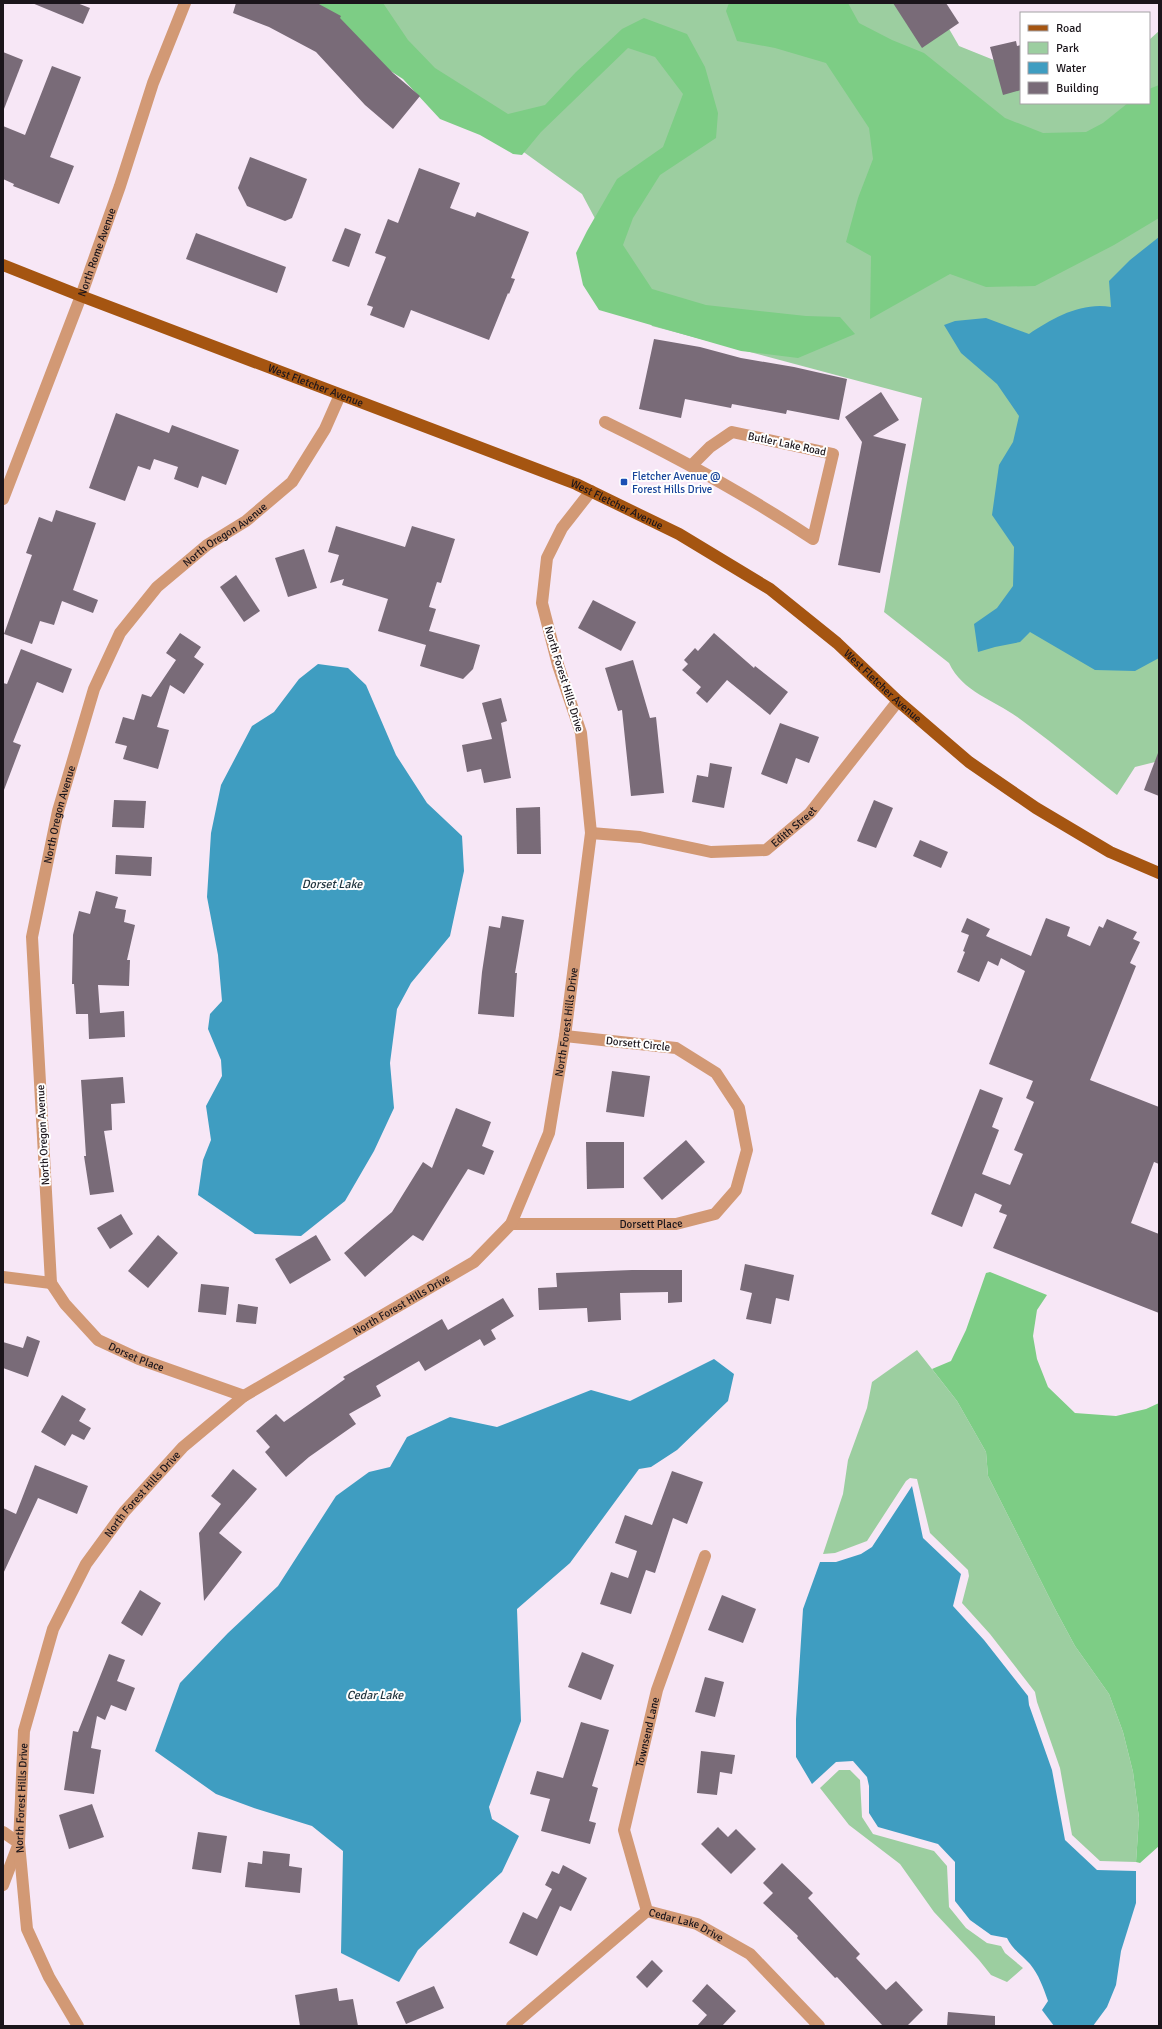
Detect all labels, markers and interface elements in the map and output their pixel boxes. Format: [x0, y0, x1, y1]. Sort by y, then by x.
legend [1020, 12, 1150, 104]
text: Road [1056, 21, 1082, 36]
text: Park [1056, 41, 1079, 56]
text: Water [1056, 61, 1087, 76]
text: Building [1056, 81, 1099, 96]
street label: North Rome Avenue [75, 206, 118, 298]
street label: West Fletcher Avenue [266, 361, 365, 409]
street label: Butler Lake Road [747, 429, 827, 459]
place label: Fletcher Avenue @ Forest Hills Drive [632, 470, 721, 496]
street label: West Fletcher Avenue [569, 476, 665, 532]
marker: Fletcher Avenue @ Forest Hills Drive [619, 477, 629, 487]
street label: North Oregon Avenue [180, 500, 269, 569]
street label: North Forest Hills Drive [542, 625, 586, 733]
street label: West Fletcher Avenue [841, 647, 924, 725]
street label: North Oregon Avenue [41, 764, 78, 865]
street label: Edith Street [768, 804, 819, 850]
water label: Dorset Lake [302, 877, 363, 892]
street label: North Forest Hills Drive [552, 967, 580, 1078]
street label: Dorsett Circle [605, 1034, 671, 1054]
street label: North Oregon Avenue [34, 1084, 52, 1186]
street label: Dorsett Place [619, 1216, 684, 1231]
street label: North Forest Hills Drive [351, 1271, 452, 1338]
street label: Dorset Place [106, 1339, 166, 1374]
street label: North Forest Hills Drive [101, 1448, 183, 1540]
water label: Cedar Lake [347, 1688, 404, 1703]
street label: Townsend Lane [633, 1696, 662, 1768]
street label: North Forest Hills Drive [12, 1743, 30, 1854]
street label: Cedar Lake Drive [647, 1905, 726, 1944]

